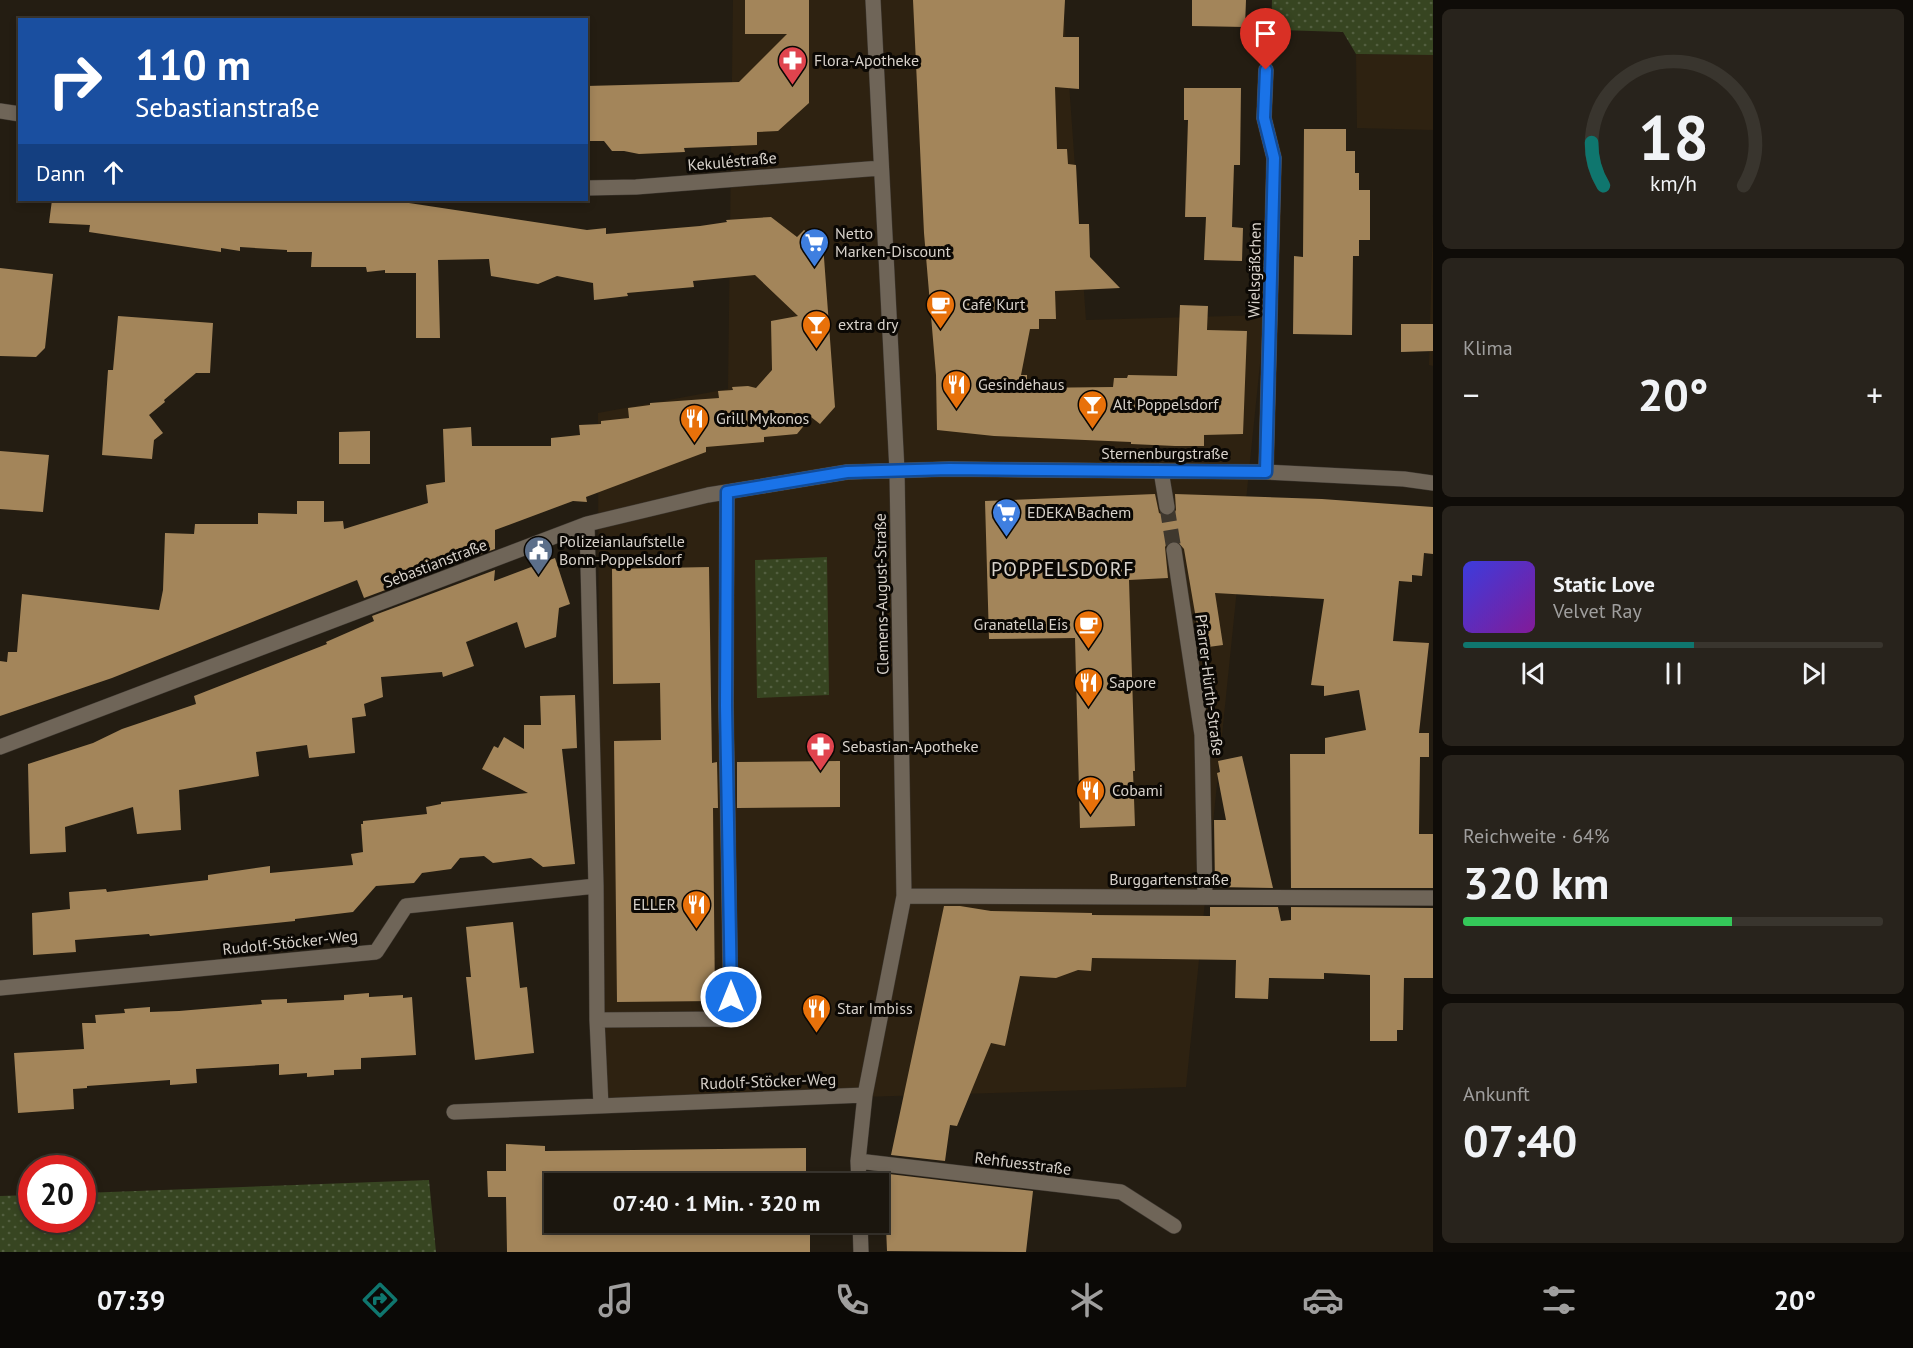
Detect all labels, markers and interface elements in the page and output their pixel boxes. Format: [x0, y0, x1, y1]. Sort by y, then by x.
pin [1240, 8, 1291, 70]
icon: arrive [1249, 17, 1282, 50]
text: 110 m [135, 37, 251, 92]
icon: right [36, 42, 114, 120]
pharmacy icon: Flora-Apotheke [777, 44, 809, 86]
place label: Flora-Apotheke [814, 50, 919, 70]
text: Sebastianstraße [135, 90, 320, 124]
text: 18 [1638, 96, 1708, 177]
street label: Kekuléstraße [687, 147, 777, 175]
icon: ahead [97, 156, 130, 189]
text: Dann [36, 159, 85, 187]
text: km/h [1649, 169, 1696, 197]
street label: Wielsgäßchen [1243, 222, 1265, 318]
place label: Netto Marken-Discount [835, 223, 951, 261]
supermarket icon: Netto Marken-Discount [798, 226, 830, 268]
cafe icon: Café Kurt [925, 288, 957, 330]
place label: Café Kurt [962, 294, 1026, 314]
bar icon: extra dry [801, 308, 833, 350]
place label: extra dry [838, 314, 899, 334]
text: Klima [1463, 335, 1513, 361]
text: 20° [1638, 365, 1708, 423]
restaurant icon: Gesindehaus [941, 368, 973, 410]
text: − [1463, 373, 1480, 416]
text: + [1866, 373, 1883, 416]
place label: Gesindehaus [978, 374, 1065, 394]
bar icon: Alt Poppelsdorf [1076, 388, 1108, 430]
place label: Alt Poppelsdorf [1113, 394, 1219, 414]
restaurant icon: Grill Mykonos [679, 402, 711, 444]
place label: Grill Mykonos [716, 408, 810, 428]
street label: Sternenburgstraße [1101, 443, 1229, 463]
supermarket icon: EDEKA Bachem [990, 496, 1022, 538]
place label: EDEKA Bachem [1027, 502, 1131, 522]
street label: Clemens-August-Straße [870, 513, 892, 675]
place label: Polizeianlaufstelle Bonn-Poppelsdorf [559, 531, 685, 569]
street label: Sebastianstraße [380, 534, 490, 592]
public building icon: Polizeianlaufstelle Bonn-Poppelsdorf [522, 534, 554, 576]
district label: POPPELSDORF [991, 556, 1135, 582]
text: Static Love [1553, 570, 1655, 598]
text: Velvet Ray [1553, 598, 1642, 624]
cafe icon: Granatella Eis [1073, 608, 1105, 650]
street label: Pfarrer-Hürth-Straße [1191, 613, 1229, 757]
place label: Granatella Eis [974, 614, 1068, 634]
icon: previous [1517, 657, 1550, 690]
icon: pause [1657, 657, 1690, 690]
icon: next [1797, 657, 1830, 690]
restaurant icon: Sapore [1072, 666, 1104, 708]
place label: Sapore [1109, 672, 1156, 692]
pharmacy icon: Sebastian-Apotheke [805, 730, 837, 772]
place label: Sebastian-Apotheke [842, 736, 979, 756]
restaurant icon: Cobami [1075, 774, 1107, 816]
place label: Cobami [1112, 780, 1163, 800]
text: Reichweite · 64% [1463, 823, 1609, 849]
text: 320 km [1463, 853, 1609, 911]
street label: Burggartenstraße [1109, 869, 1229, 889]
restaurant icon: ELLER [681, 888, 713, 930]
place label: ELLER [633, 894, 676, 914]
street label: Rudolf-Stöcker-Weg [221, 925, 359, 959]
position arrow [699, 965, 763, 1029]
restaurant icon: Star Imbiss [800, 992, 832, 1034]
place label: Star Imbiss [837, 998, 913, 1018]
street label: Rudolf-Stöcker-Weg [700, 1069, 836, 1093]
text: Ankunft [1463, 1081, 1530, 1107]
text: 07:40 [1463, 1111, 1577, 1169]
street label: Rehfuesstraße [973, 1147, 1073, 1179]
speed limit sign: 20 [18, 1155, 96, 1233]
text: 07:40 · 1 Min. · 320 m [613, 1189, 820, 1217]
icon: directions [359, 1279, 401, 1321]
icon: music [595, 1279, 637, 1321]
icon: phone [831, 1279, 873, 1321]
icon: climate [1066, 1279, 1108, 1321]
icon: car [1302, 1279, 1344, 1321]
icon: filters [1538, 1279, 1580, 1321]
text: 07:39 [97, 1283, 165, 1317]
text: 20° [1774, 1283, 1816, 1317]

